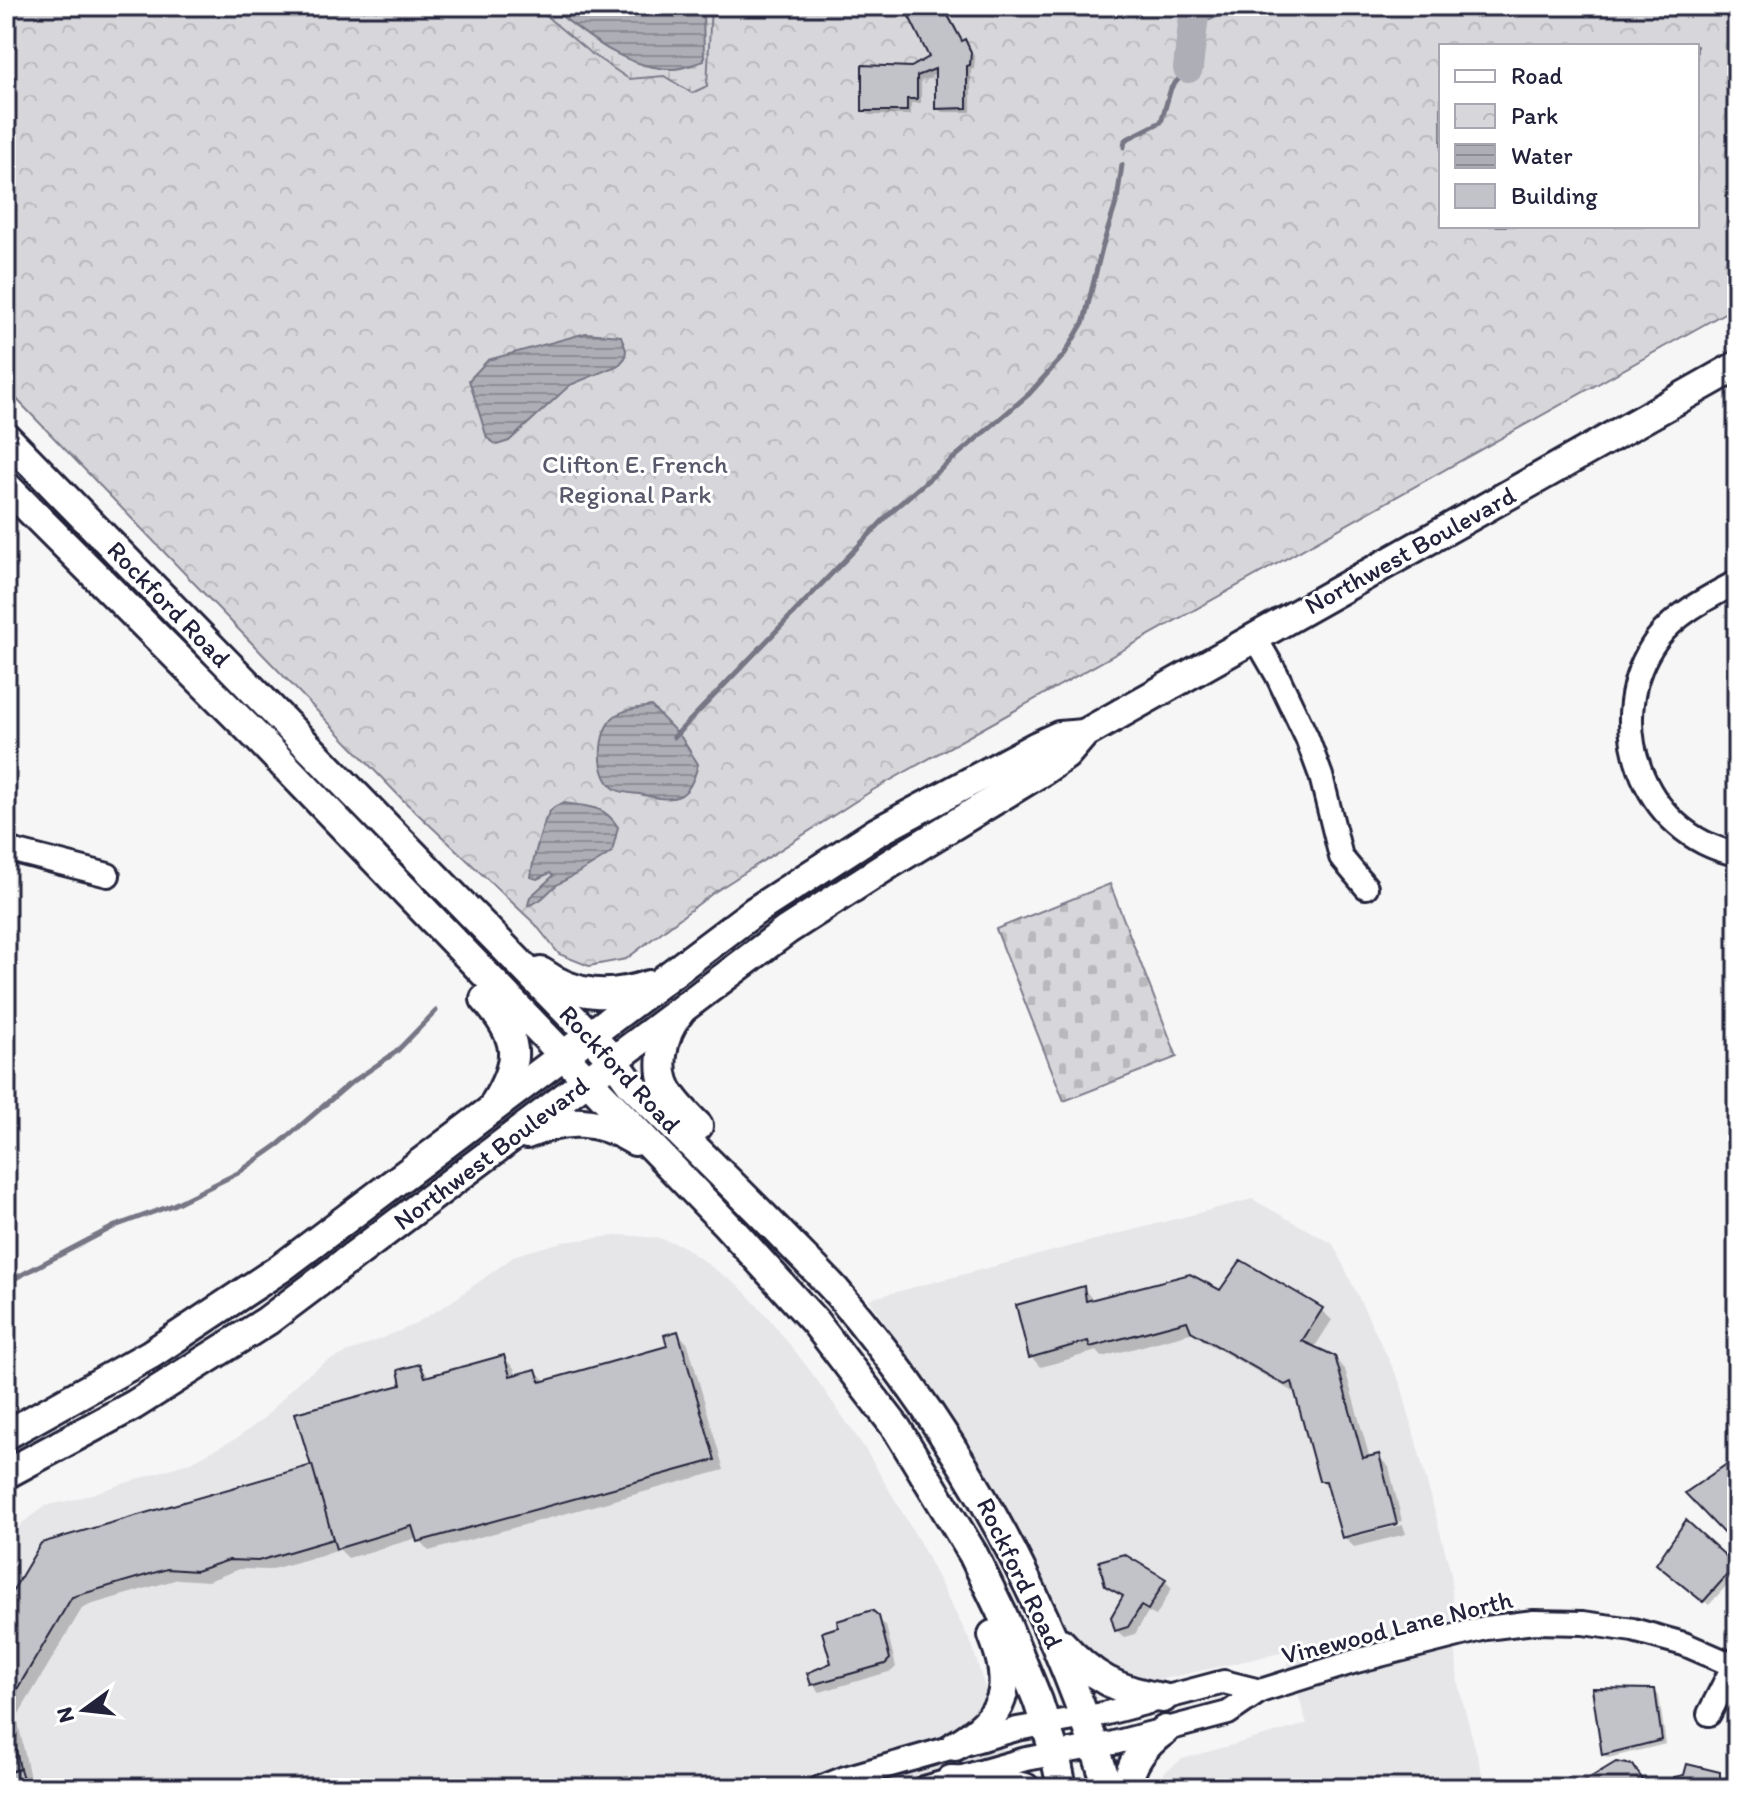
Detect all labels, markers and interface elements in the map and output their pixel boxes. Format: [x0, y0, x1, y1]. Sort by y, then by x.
legend [1439, 44, 1699, 228]
text: Road [1511, 61, 1563, 90]
text: Park [1511, 101, 1558, 130]
text: Water [1511, 141, 1573, 170]
text: Building [1511, 181, 1598, 210]
park label: Clifton E. French Regional Park [542, 448, 728, 510]
street label: Northwest Boulevard [1299, 478, 1522, 621]
street label: Rockford Road [101, 534, 237, 674]
street label: Rockford Road [552, 998, 688, 1140]
street label: Northwest Boulevard [387, 1069, 595, 1237]
street label: Rockford Road [970, 1492, 1070, 1654]
street label: Vinewood Lane North [1278, 1583, 1516, 1671]
north arrow [44, 1670, 124, 1750]
text: N [50, 1704, 80, 1726]

